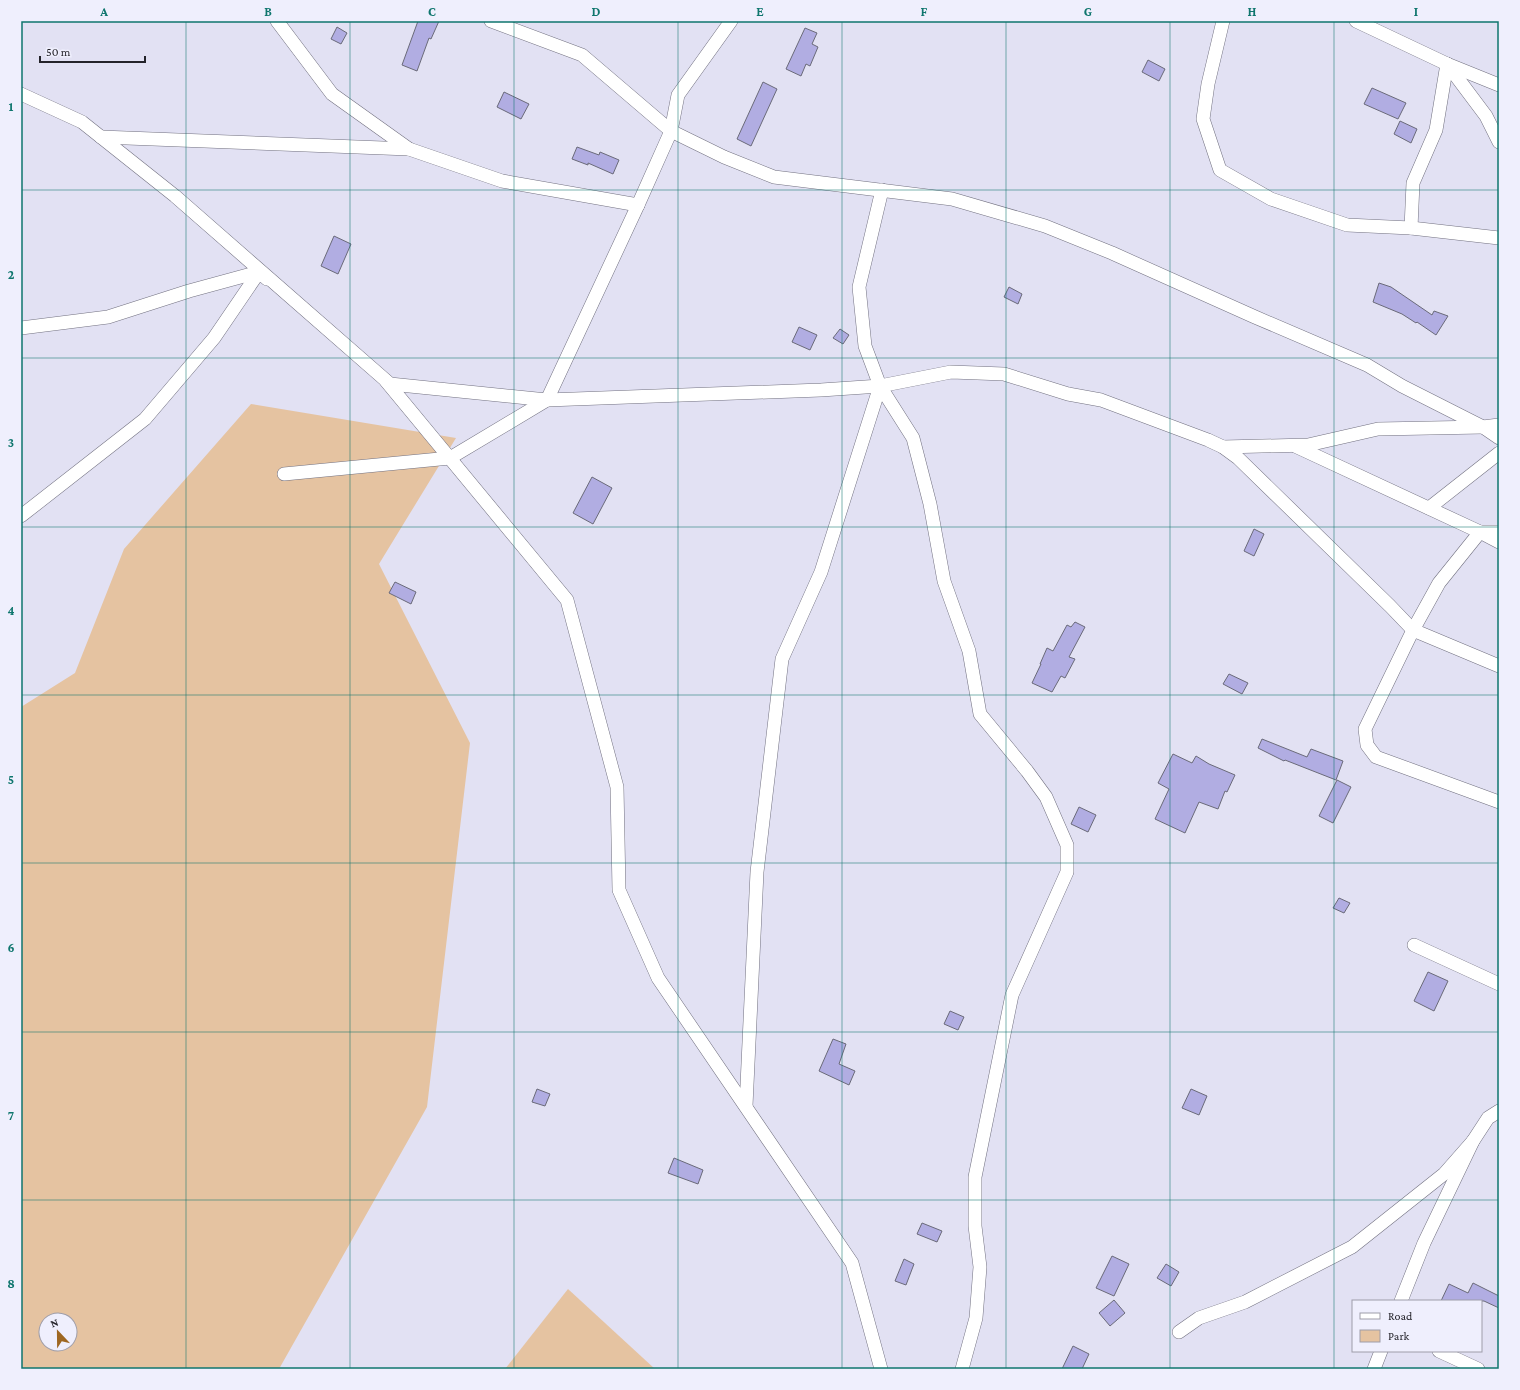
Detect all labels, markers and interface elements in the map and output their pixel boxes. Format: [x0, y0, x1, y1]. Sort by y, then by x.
text: A [99, 4, 108, 19]
text: B [264, 4, 272, 19]
text: C [428, 4, 436, 19]
text: D [592, 4, 601, 19]
text: E [756, 4, 764, 19]
text: F [921, 4, 928, 19]
text: G [1084, 4, 1092, 19]
text: H [1248, 4, 1257, 19]
text: I [1414, 4, 1418, 19]
scale bar [40, 38, 145, 64]
text: 50 m [46, 45, 71, 59]
text: 1 [9, 99, 14, 114]
text: 2 [8, 267, 15, 282]
text: 3 [8, 435, 14, 450]
text: 4 [7, 603, 15, 618]
text: 5 [8, 772, 14, 787]
text: 6 [7, 940, 15, 955]
text: 7 [8, 1108, 14, 1123]
text: 8 [7, 1276, 15, 1291]
legend [1352, 1300, 1482, 1352]
text: Road [1388, 1309, 1413, 1323]
north arrow [38, 1312, 78, 1352]
text: N [49, 1316, 60, 1330]
text: Park [1388, 1329, 1410, 1343]

